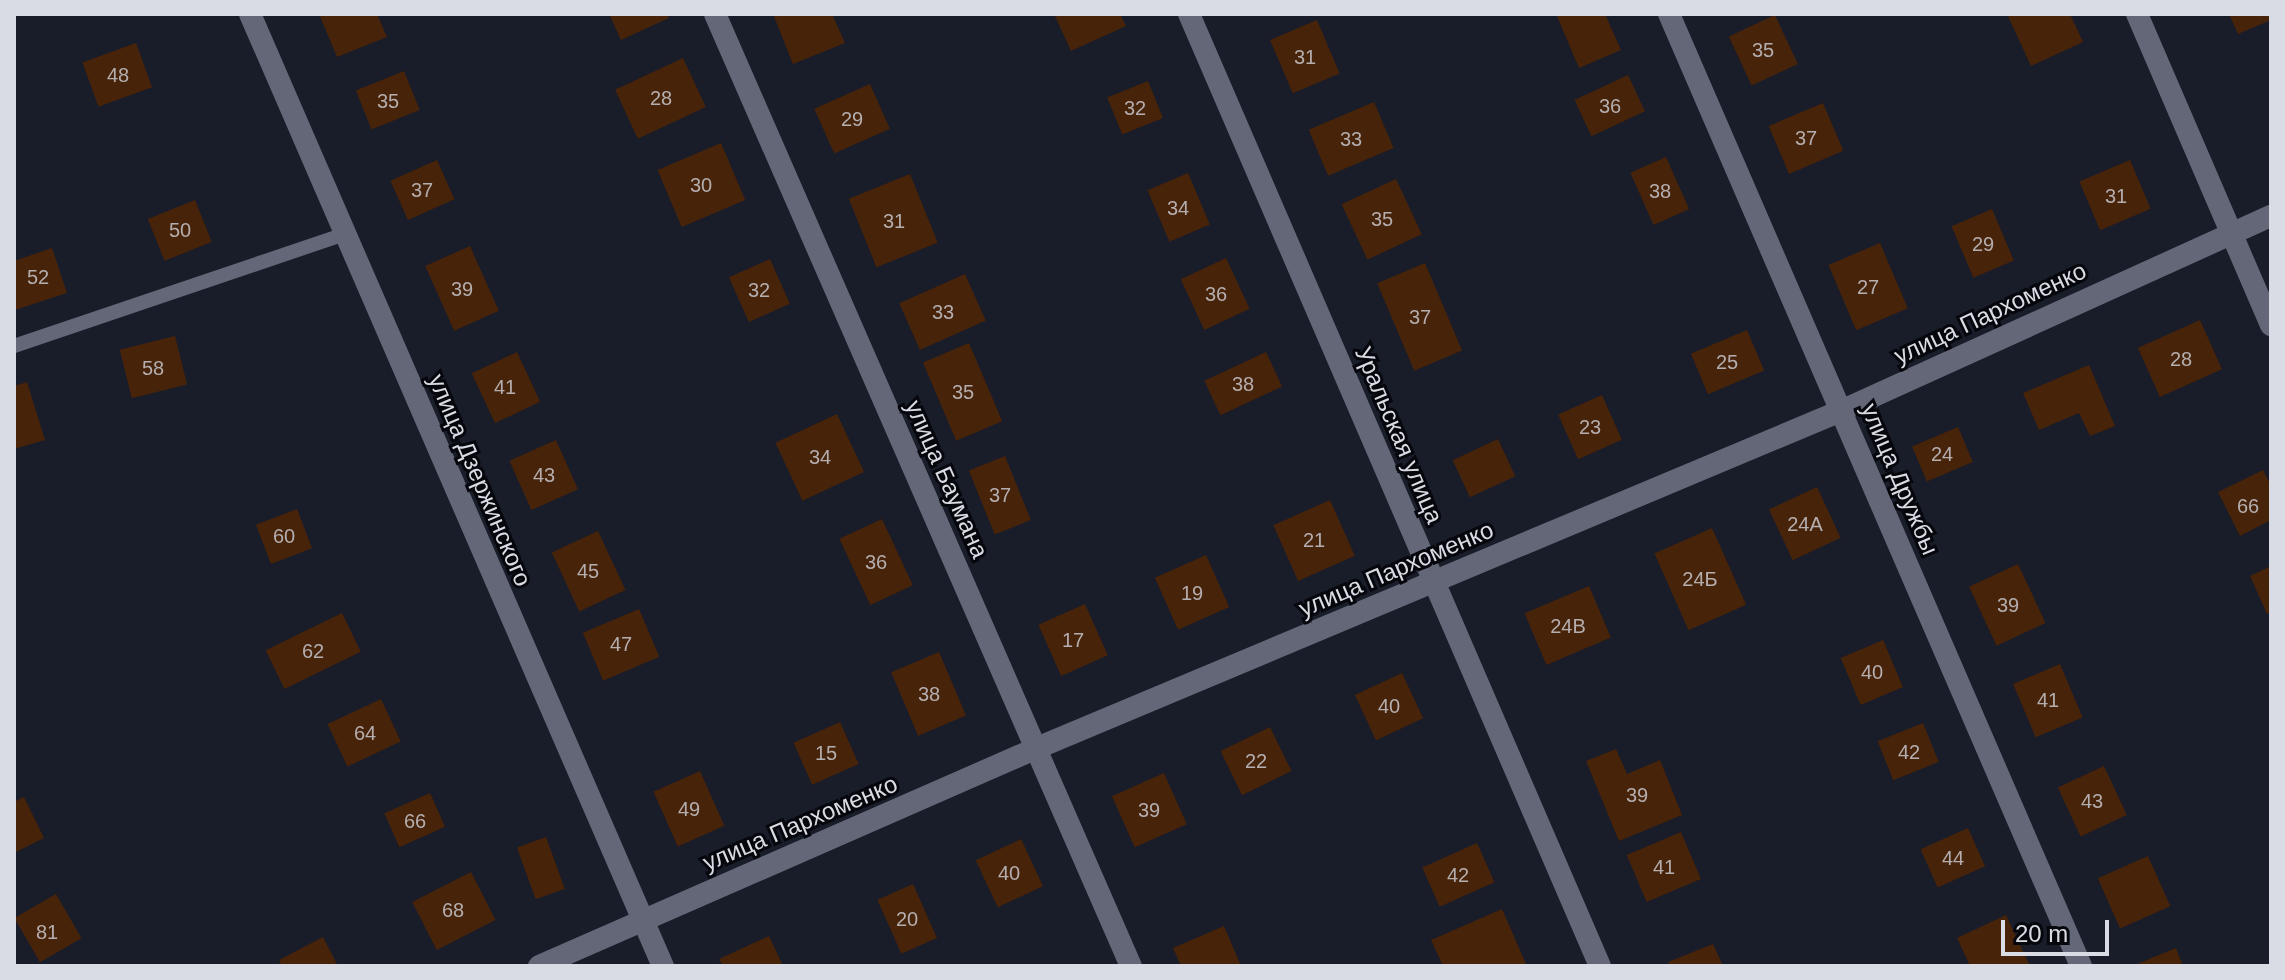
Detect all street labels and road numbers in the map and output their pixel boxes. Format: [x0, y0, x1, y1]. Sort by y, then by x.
street label: улица Пархоменко [1889, 256, 2091, 370]
street label: Уральская улица [1349, 342, 1449, 528]
street label: улица Дзержинского [422, 370, 538, 590]
street label: улица Баумана [899, 396, 995, 562]
street label: улица Дружбы [1855, 399, 1945, 559]
street label: улица Пархоменко [1294, 515, 1498, 623]
street label: улица Пархоменко [698, 769, 902, 877]

